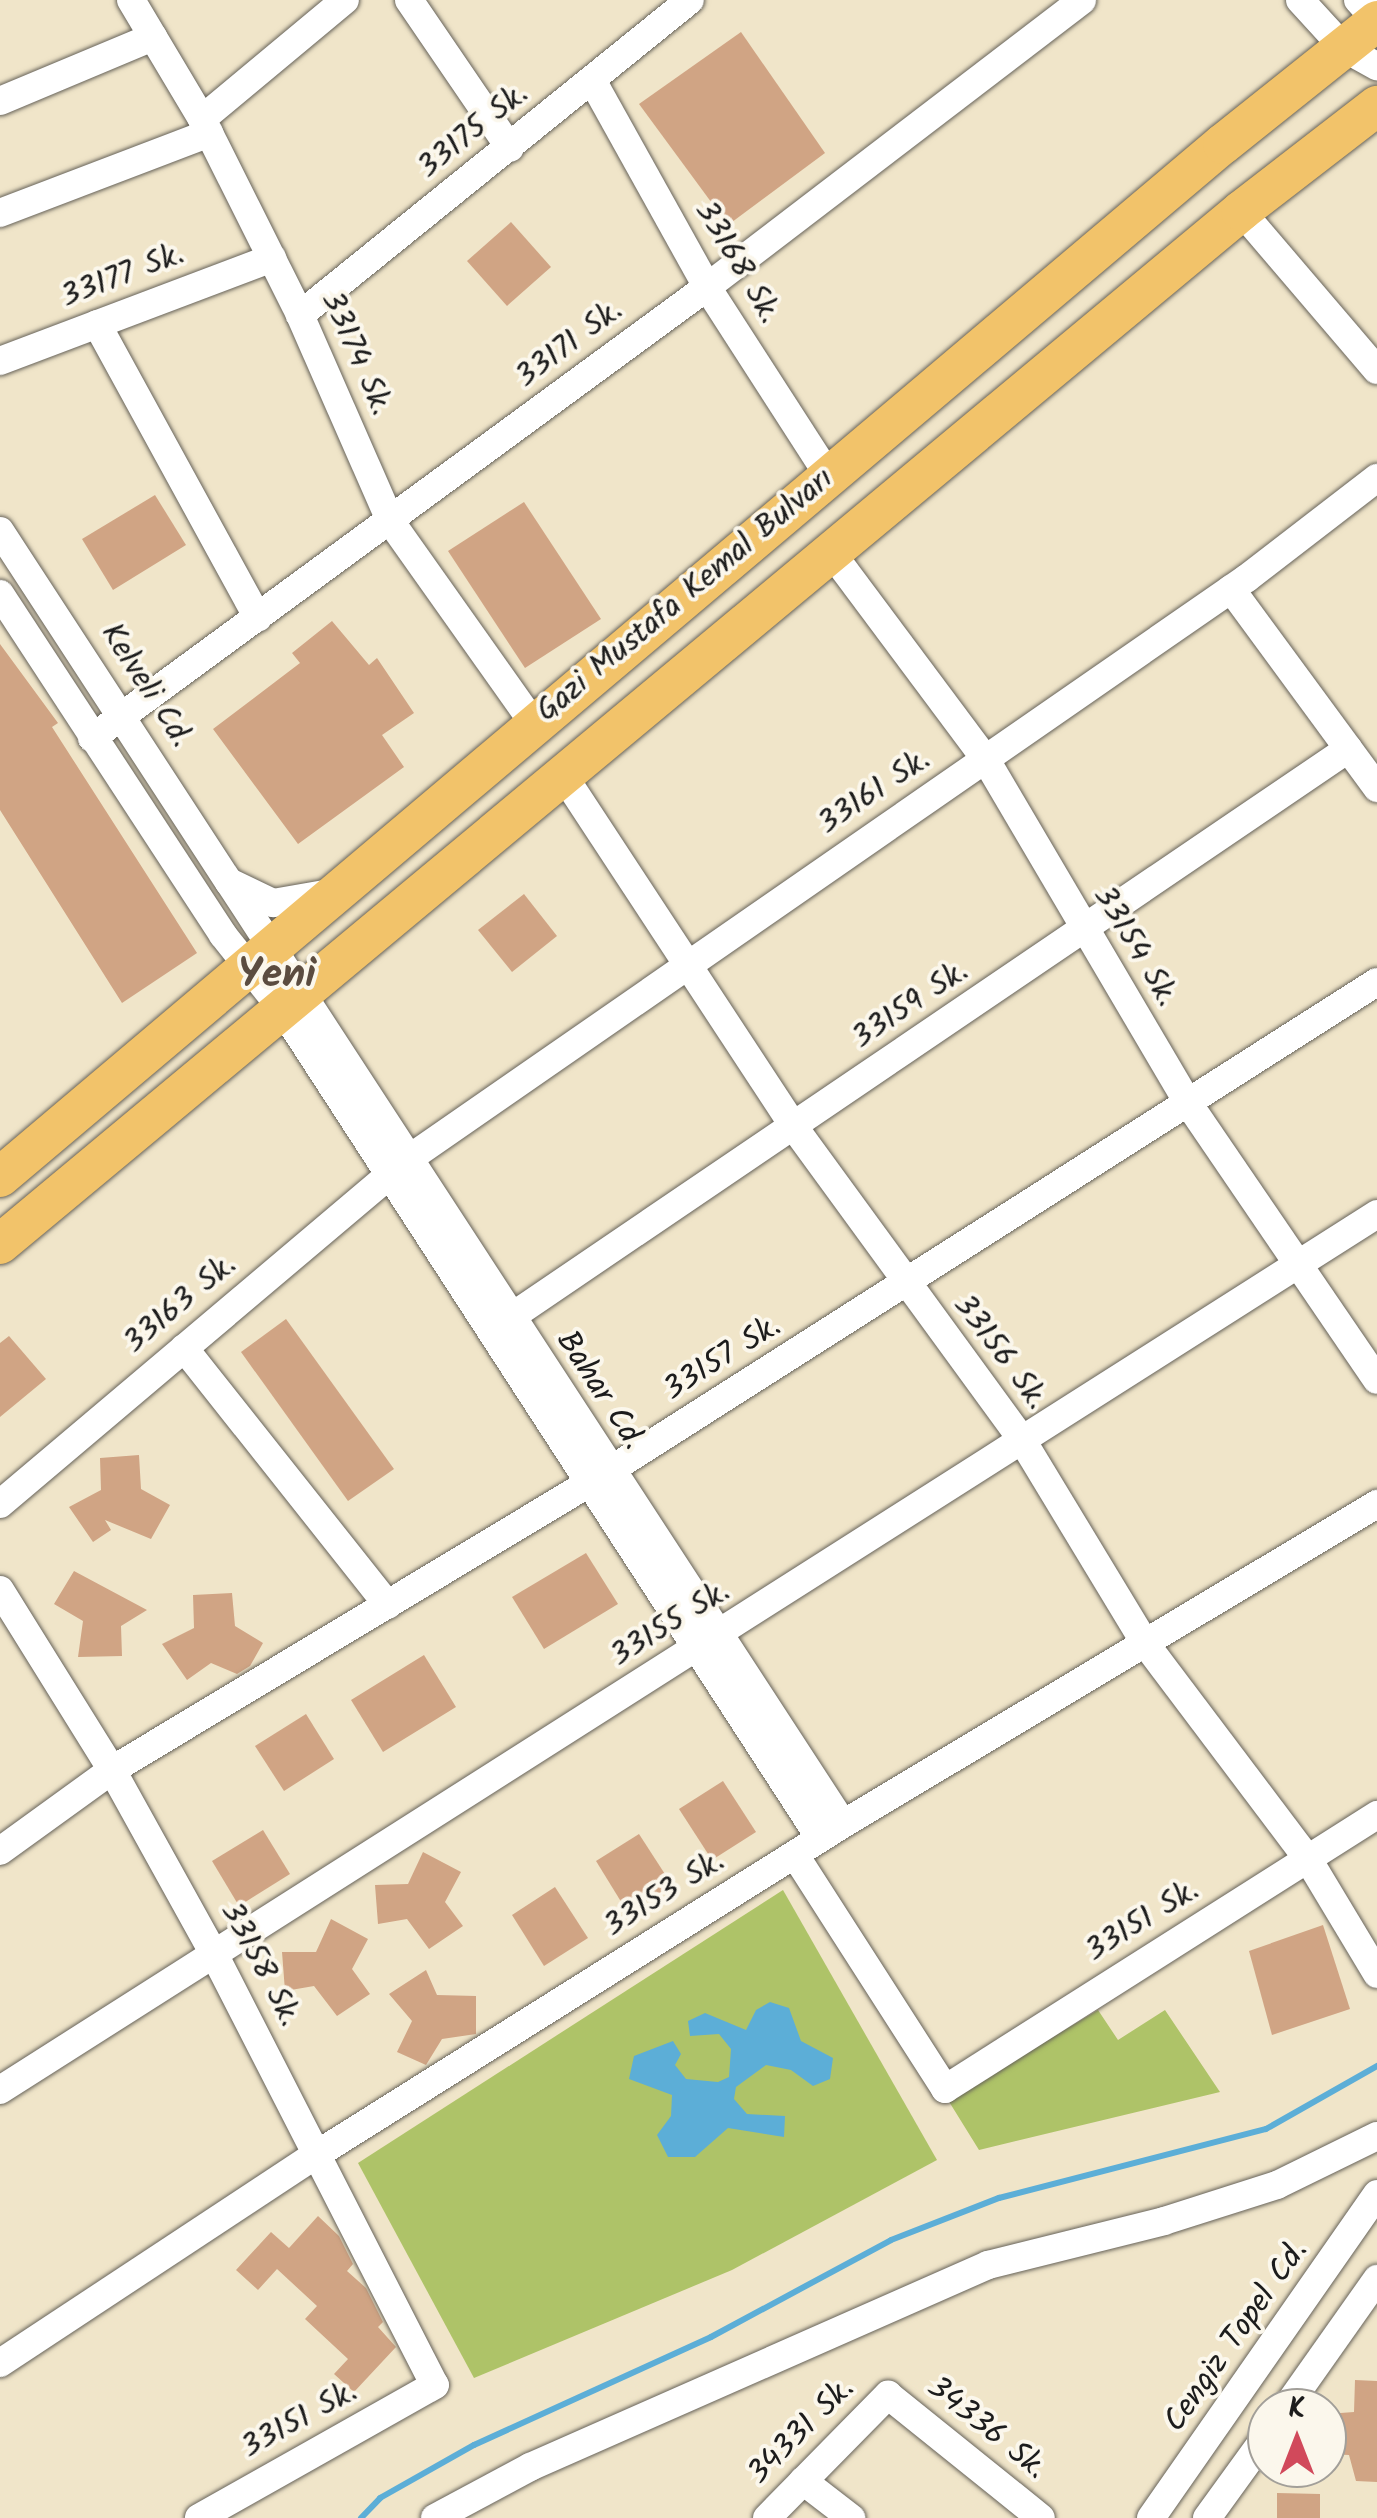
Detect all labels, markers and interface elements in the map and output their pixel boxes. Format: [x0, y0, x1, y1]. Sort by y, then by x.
street label: 33175 Sk. [411, 76, 537, 188]
street label: 33168 Sk. [685, 195, 787, 331]
street label: 33177 Sk. [56, 236, 190, 318]
street label: 33174 Sk. [311, 286, 399, 422]
street label: 33171 Sk. [509, 292, 631, 398]
street label: Gazi Mustafa Kemal Bulvarı [530, 460, 842, 732]
street label: Kelveli Cd. [91, 617, 199, 755]
street label: 33161 Sk. [812, 742, 938, 844]
street label: 33154 Sk. [1083, 880, 1185, 1014]
district label: Yeni [238, 951, 316, 1001]
street label: 33159 Sk. [846, 953, 976, 1059]
street label: 33163 Sk. [117, 1247, 245, 1363]
street label: 33156 Sk. [943, 1288, 1055, 1418]
street label: 33157 Sk. [657, 1308, 789, 1410]
street label: Bahar Cd. [546, 1324, 652, 1458]
street label: 33155 Sk. [604, 1573, 738, 1677]
street label: 33153 Sk. [598, 1843, 732, 1947]
street label: 33151 Sk. [1079, 1872, 1207, 1972]
street label: 33158 Sk. [210, 1896, 308, 2034]
street label: Cengiz Topel Cd. [1157, 2234, 1317, 2440]
street label: 34336 Sk. [918, 2369, 1054, 2489]
street label: 34331 Sk. [741, 2371, 863, 2493]
street label: 33151 Sk. [235, 2374, 365, 2468]
text: K [1289, 2387, 1305, 2432]
north arrow [1247, 2388, 1347, 2488]

